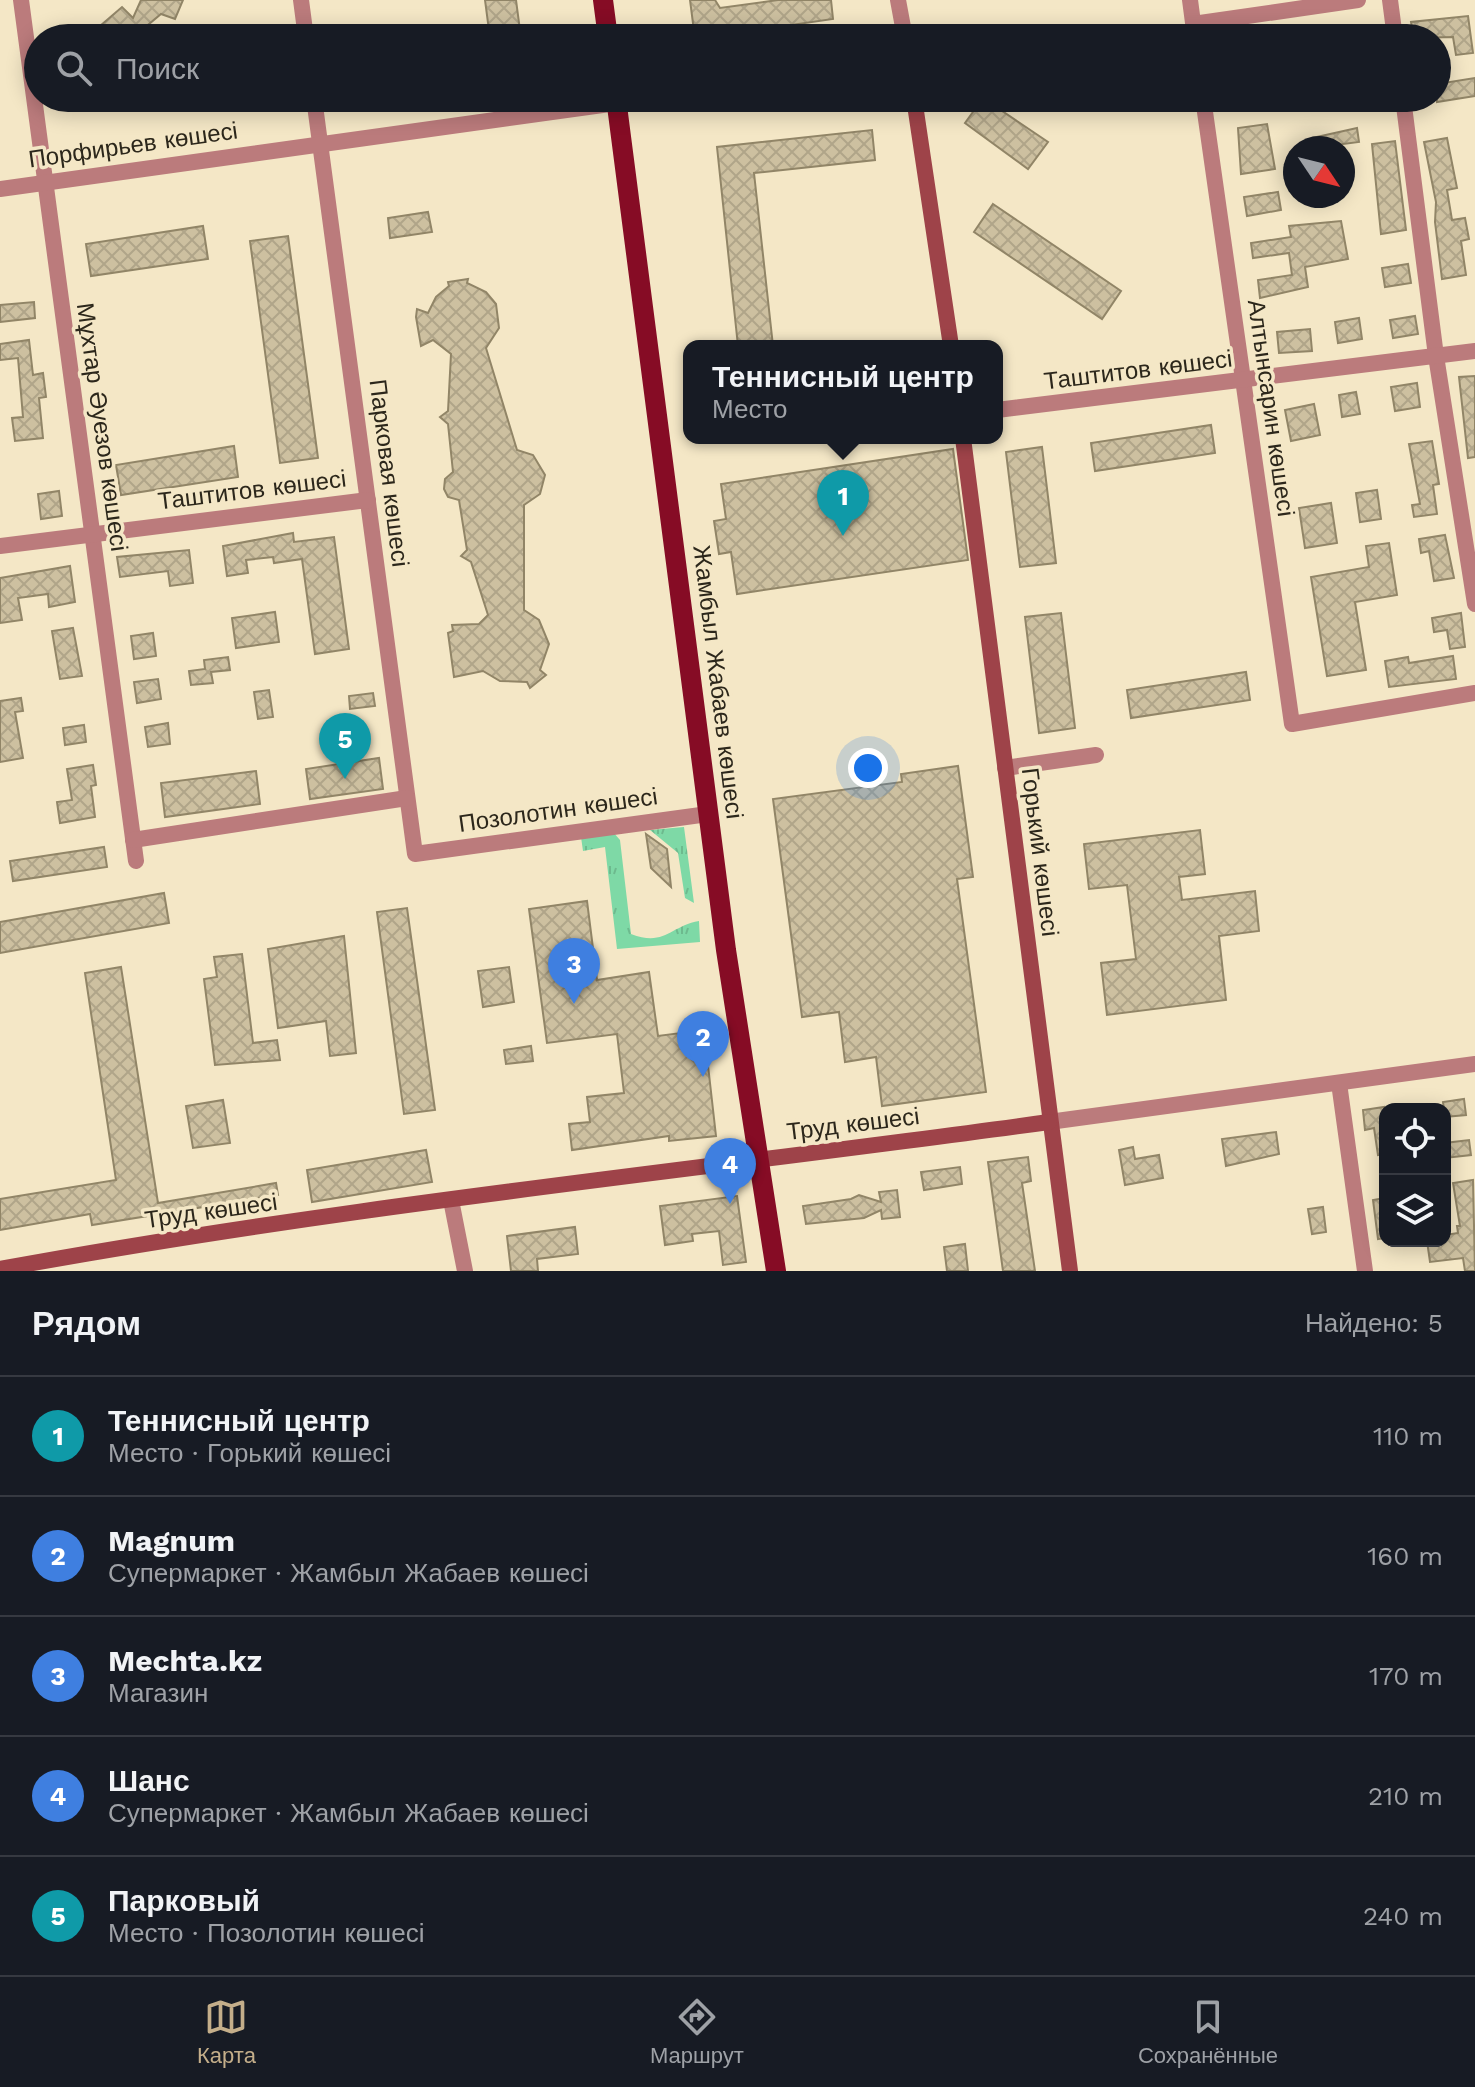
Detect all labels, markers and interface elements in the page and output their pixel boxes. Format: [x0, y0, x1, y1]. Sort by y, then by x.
search box [24, 24, 1451, 112]
icon: search [52, 46, 96, 90]
text: Поиск [116, 51, 199, 86]
street label: Порфирьев көшесі [27, 116, 239, 174]
north arrow [1283, 136, 1355, 208]
street label: Алтынсарин көшесі [1242, 298, 1300, 518]
street label: Мұхтар Әуезов көшесі [71, 301, 133, 553]
popup [683, 340, 1003, 444]
street label: Таштитов көшесі [1042, 345, 1234, 395]
text: Теннисный центр [712, 359, 974, 394]
street label: Парковая көшесі [364, 378, 414, 568]
text: Место [712, 394, 788, 424]
street label: Таштитов көшесі [156, 465, 348, 515]
pin: 1 [817, 470, 869, 536]
street label: Жамбыл Жабаев көшесі [687, 544, 749, 820]
pin: 5 [319, 713, 371, 779]
your location [848, 748, 888, 788]
street label: Горький көшесі [1016, 766, 1064, 938]
street label: Позолотин көшесі [457, 782, 659, 838]
pin: 3 [548, 938, 600, 1004]
pin: 2 [677, 1011, 729, 1077]
street label: Труд көшесі [785, 1102, 921, 1146]
map controls [1379, 1103, 1451, 1247]
button: locate [1379, 1103, 1451, 1175]
pin: 4 [704, 1138, 756, 1204]
button: layers [1379, 1175, 1451, 1247]
street label: Труд көшесі [143, 1188, 279, 1234]
text: Рядом [32, 1303, 141, 1343]
text: Найдено: 5 [1305, 1308, 1443, 1338]
text: Теннисный центр [108, 1403, 370, 1438]
text: 1 [52, 1421, 64, 1451]
text: 110 m [1373, 1421, 1443, 1451]
text: Место · Горький көшесі [108, 1438, 391, 1468]
text: Magnum [108, 1523, 235, 1558]
text: 2 [50, 1541, 66, 1571]
text: 160 m [1367, 1541, 1443, 1571]
text: Супермаркет · Жамбыл Жабаев көшесі [108, 1558, 589, 1588]
text: Mechta.kz [108, 1643, 262, 1678]
text: 3 [50, 1661, 66, 1691]
text: 170 m [1369, 1661, 1443, 1691]
text: Магазин [108, 1678, 208, 1708]
text: Шанс [108, 1763, 190, 1798]
text: 4 [50, 1781, 66, 1811]
text: 210 m [1368, 1781, 1443, 1811]
text: Супермаркет · Жамбыл Жабаев көшесі [108, 1798, 589, 1828]
text: Парковый [108, 1883, 260, 1918]
text: 5 [50, 1901, 66, 1931]
text: 240 m [1363, 1901, 1443, 1931]
text: Место · Позолотин көшесі [108, 1918, 424, 1948]
tab: Карта [197, 1995, 256, 2069]
tab: Маршрут [650, 1995, 744, 2069]
tab: Сохранённые [1138, 1995, 1278, 2069]

